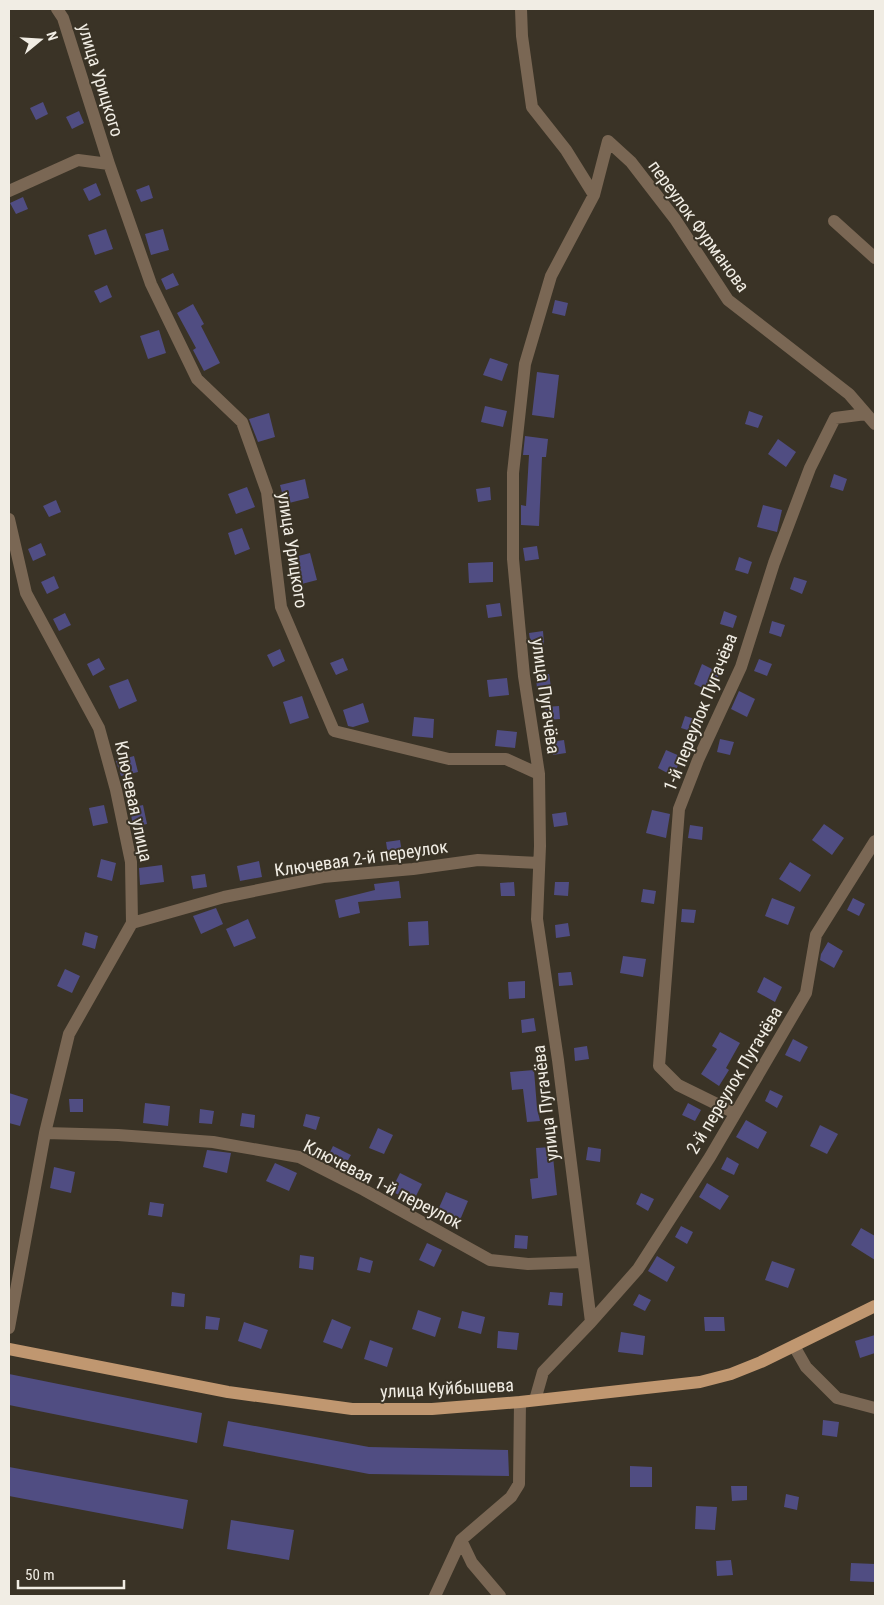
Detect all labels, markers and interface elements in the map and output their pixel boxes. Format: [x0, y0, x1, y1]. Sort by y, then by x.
north arrow [15, 15, 65, 65]
street label: улица Урицкого [74, 21, 128, 139]
text: N [43, 29, 61, 43]
street label: переулок Фурманова [644, 156, 754, 296]
street label: улица Урицкого [273, 490, 313, 610]
street label: 1-й переулок Пугачёва [659, 630, 741, 794]
street label: улица Пугачёва [528, 637, 564, 755]
street label: Ключевая улица [111, 739, 157, 863]
street label: Ключевая 2-й переулок [273, 835, 449, 881]
street label: 2-й переулок Пугачёва [682, 1002, 786, 1158]
street label: улица Пугачёва [527, 1044, 563, 1162]
street label: Ключевая 1-й переулок [300, 1135, 466, 1233]
street label: улица Куйбышева [380, 1374, 514, 1402]
scale bar [18, 1558, 124, 1590]
text: 50 m [25, 1566, 55, 1584]

